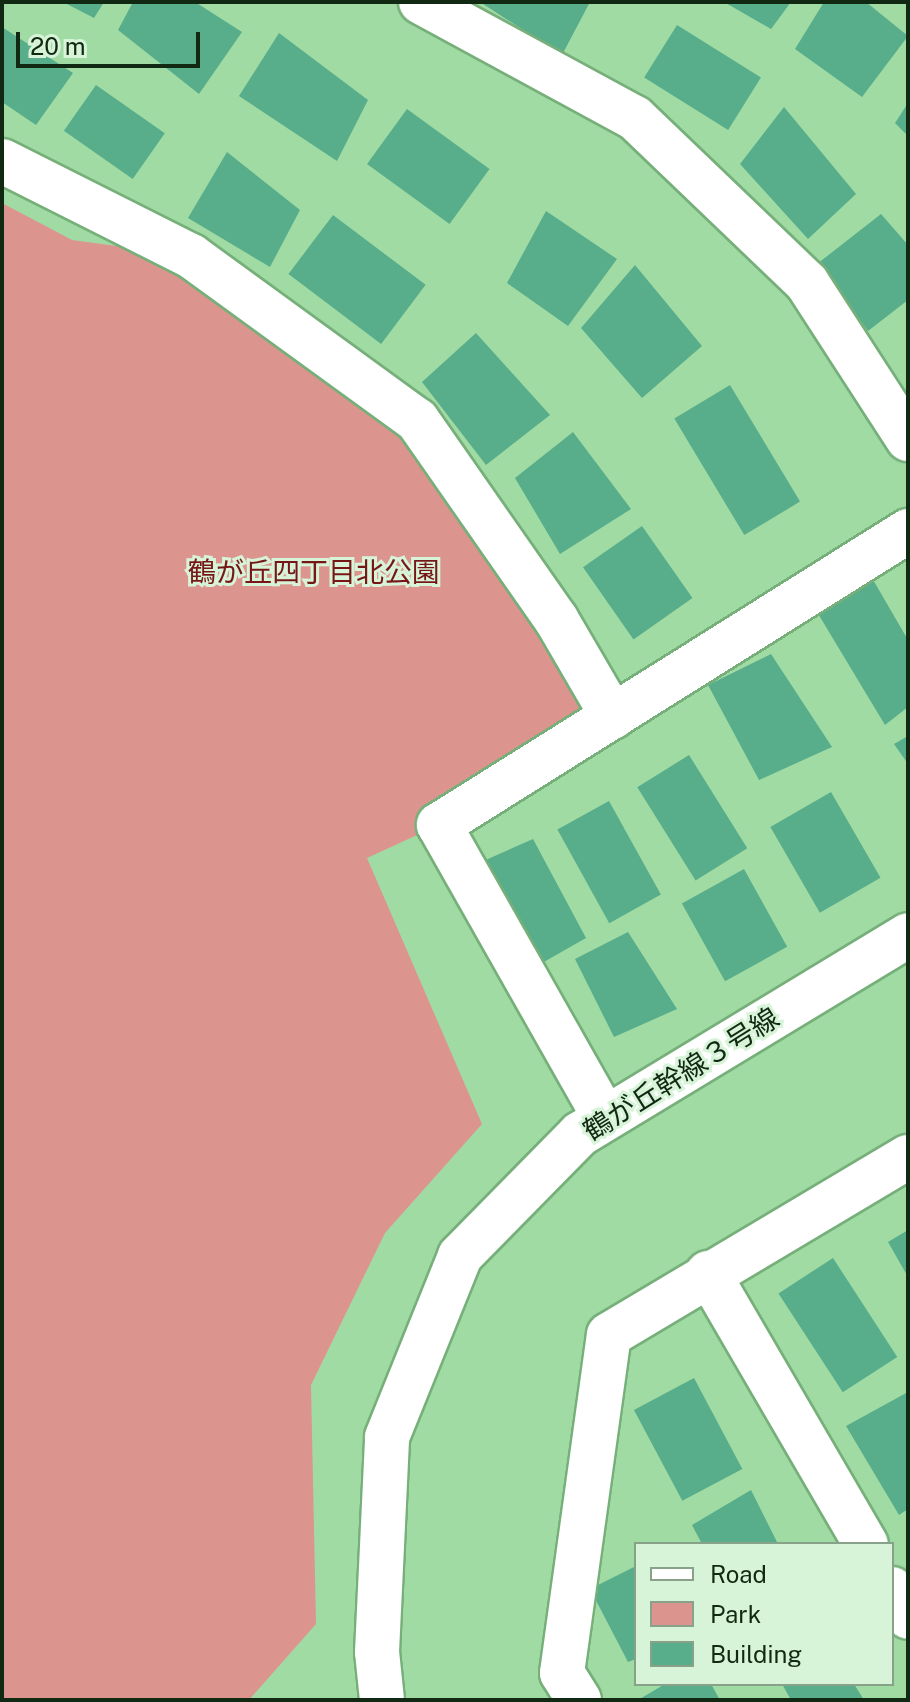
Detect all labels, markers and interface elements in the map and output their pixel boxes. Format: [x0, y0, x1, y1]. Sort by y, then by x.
scale bar [20, 16, 204, 66]
text: 20 m [30, 32, 86, 60]
park label: 鶴が丘四丁目北公園 [188, 555, 440, 589]
street label: 鶴が丘幹線３号線 [577, 1000, 785, 1148]
legend [634, 1542, 894, 1686]
text: Road [710, 1560, 767, 1588]
text: Park [710, 1600, 761, 1628]
text: Building [710, 1640, 802, 1668]

